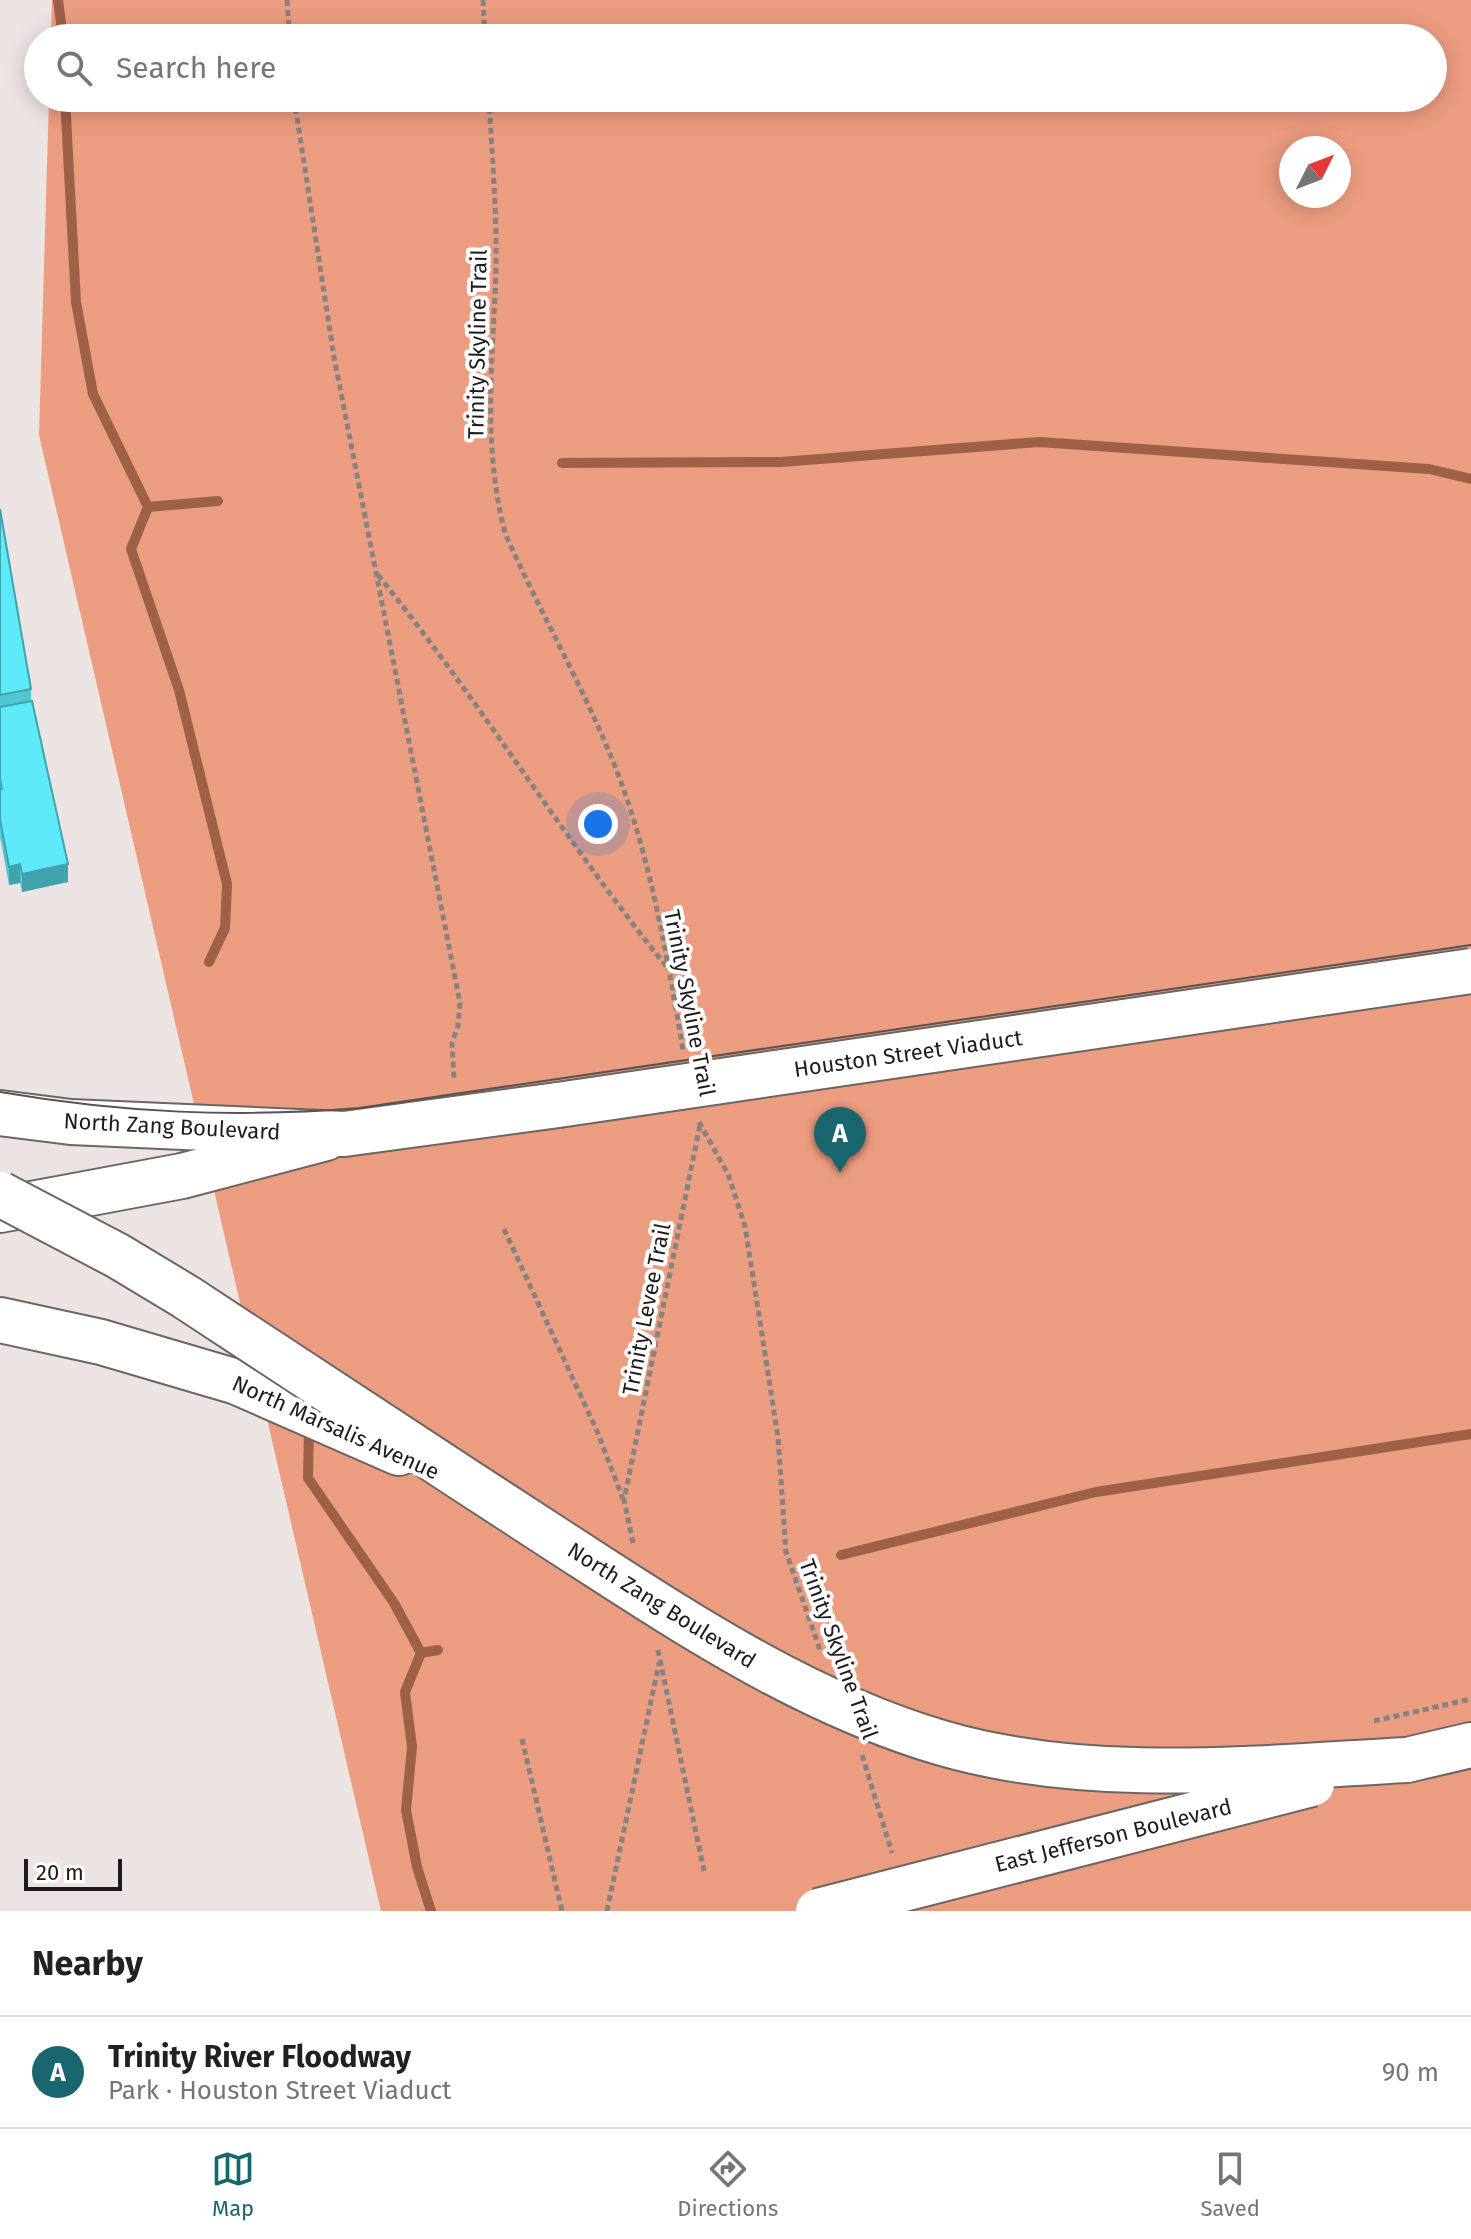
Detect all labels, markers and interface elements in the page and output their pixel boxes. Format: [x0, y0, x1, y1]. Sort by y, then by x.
search box [24, 24, 1447, 112]
icon: search [52, 46, 96, 90]
text: Search here [116, 50, 276, 86]
north arrow [1279, 136, 1351, 208]
street label: Trinity Skyline Trail [462, 249, 493, 439]
your location [578, 804, 618, 844]
street label: Trinity Skyline Trail [658, 908, 721, 1099]
street label: Houston Street Viaduct [792, 1024, 1024, 1083]
street label: North Zang Boulevard [63, 1107, 281, 1146]
pin: A [814, 1107, 866, 1173]
street label: Trinity Levee Trail [617, 1221, 676, 1398]
street label: North Marsalis Avenue [228, 1370, 444, 1485]
street label: North Zang Boulevard [563, 1536, 761, 1674]
street label: Trinity Skyline Trail [793, 1556, 884, 1743]
street label: East Jefferson Boulevard [992, 1793, 1234, 1878]
scale bar [24, 1855, 122, 1891]
text: 20 m [36, 1859, 84, 1886]
text: Nearby [32, 1943, 143, 1984]
text: Trinity River Floodway [108, 2039, 411, 2075]
text: A [50, 2057, 66, 2088]
text: 90 m [1382, 2057, 1439, 2088]
text: Park · Houston Street Viaduct [108, 2075, 452, 2106]
tab: Map [211, 2147, 255, 2222]
tab: Directions [677, 2147, 778, 2222]
tab: Saved [1200, 2147, 1260, 2222]

